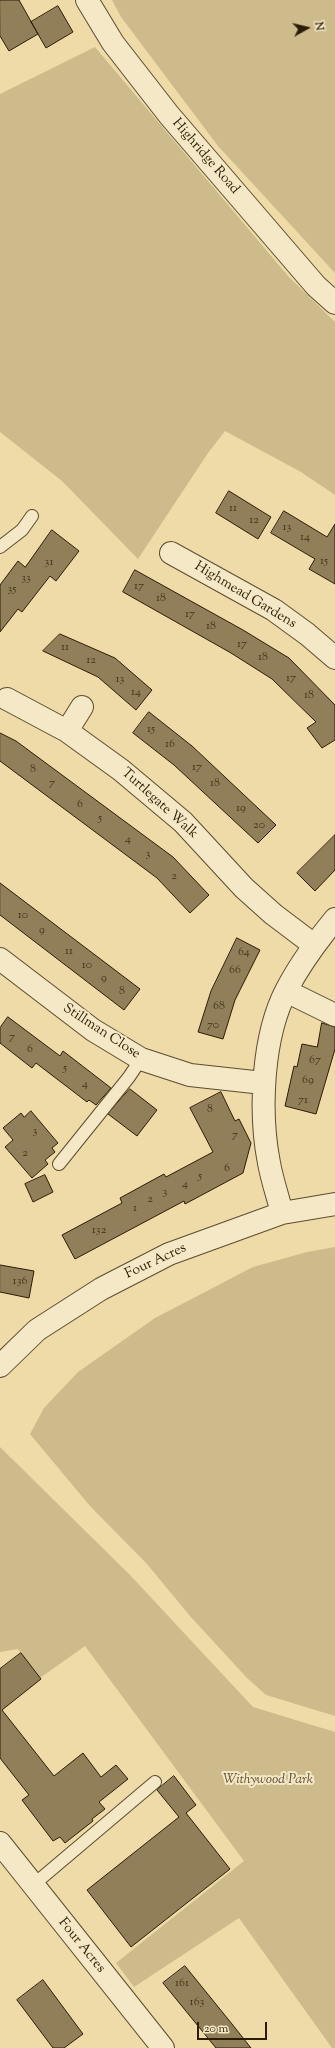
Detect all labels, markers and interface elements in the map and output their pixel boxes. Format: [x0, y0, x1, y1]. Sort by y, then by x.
north arrow [287, 8, 327, 48]
text: N [310, 21, 327, 32]
street label: Highridge Road [168, 116, 242, 198]
house number: 11 [229, 502, 237, 516]
house number: 12 [249, 514, 259, 528]
house number: 13 [283, 521, 291, 535]
house number: 14 [300, 531, 310, 545]
house number: 15 [320, 555, 328, 569]
house number: 31 [45, 556, 53, 570]
street label: Highmead Gardens [191, 559, 299, 633]
house number: 33 [21, 572, 31, 586]
house number: 17 [134, 580, 144, 594]
house number: 35 [8, 583, 16, 597]
house number: 18 [156, 592, 166, 606]
house number: 17 [185, 608, 195, 622]
house number: 18 [206, 620, 216, 634]
house number: 17 [237, 638, 247, 652]
house number: 11 [61, 641, 69, 655]
house number: 18 [258, 651, 268, 665]
house number: 12 [86, 654, 96, 668]
house number: 17 [286, 672, 296, 686]
house number: 13 [116, 673, 124, 687]
house number: 14 [131, 686, 141, 700]
house number: 18 [304, 689, 314, 703]
house number: 15 [147, 723, 155, 737]
house number: 16 [165, 738, 175, 752]
house number: 17 [192, 761, 202, 775]
house number: 8 [30, 763, 36, 777]
street label: Turtlegate Walk [117, 765, 201, 843]
house number: 7 [49, 777, 55, 791]
house number: 18 [210, 777, 220, 791]
house number: 6 [77, 798, 83, 812]
house number: 19 [236, 802, 246, 816]
house number: 5 [98, 812, 102, 826]
house number: 20 [253, 819, 265, 833]
house number: 4 [125, 833, 131, 847]
house number: 3 [146, 848, 150, 862]
house number: 2 [171, 870, 177, 884]
house number: 10 [18, 909, 28, 923]
house number: 9 [39, 924, 45, 938]
house number: 11 [65, 945, 73, 959]
house number: 64 [238, 946, 250, 960]
house number: 10 [82, 959, 92, 973]
house number: 66 [229, 964, 241, 978]
house number: 9 [101, 972, 107, 986]
house number: 8 [119, 985, 125, 999]
house number: 68 [213, 1000, 225, 1014]
street label: Stillman Close [59, 1001, 143, 1063]
house number: 70 [207, 1019, 219, 1033]
house number: 7 [9, 1031, 15, 1045]
house number: 6 [27, 1043, 33, 1057]
house number: 67 [309, 1054, 321, 1068]
house number: 5 [63, 1062, 67, 1076]
house number: 69 [302, 1074, 314, 1088]
house number: 4 [82, 1078, 88, 1092]
house number: 71 [298, 1094, 308, 1108]
house number: 8 [207, 1103, 213, 1117]
house number: 3 [33, 1125, 37, 1139]
house number: 7 [232, 1129, 238, 1143]
house number: 2 [22, 1147, 28, 1161]
house number: 6 [224, 1162, 230, 1176]
house number: 5 [198, 1170, 202, 1184]
house number: 4 [182, 1178, 188, 1192]
house number: 3 [163, 1186, 167, 1200]
house number: 2 [147, 1193, 153, 1207]
house number: 1 [133, 1202, 137, 1216]
house number: 132 [92, 1224, 106, 1238]
street label: Four Acres [123, 1240, 189, 1284]
house number: 136 [13, 1275, 27, 1289]
park label: Withywood Park [223, 1773, 313, 1789]
street label: Four Acres [54, 1915, 108, 1977]
house number: 161 [175, 1977, 189, 1991]
house number: 163 [190, 1996, 204, 2010]
scale bar [199, 2014, 269, 2040]
text: 20 m [204, 2020, 228, 2038]

